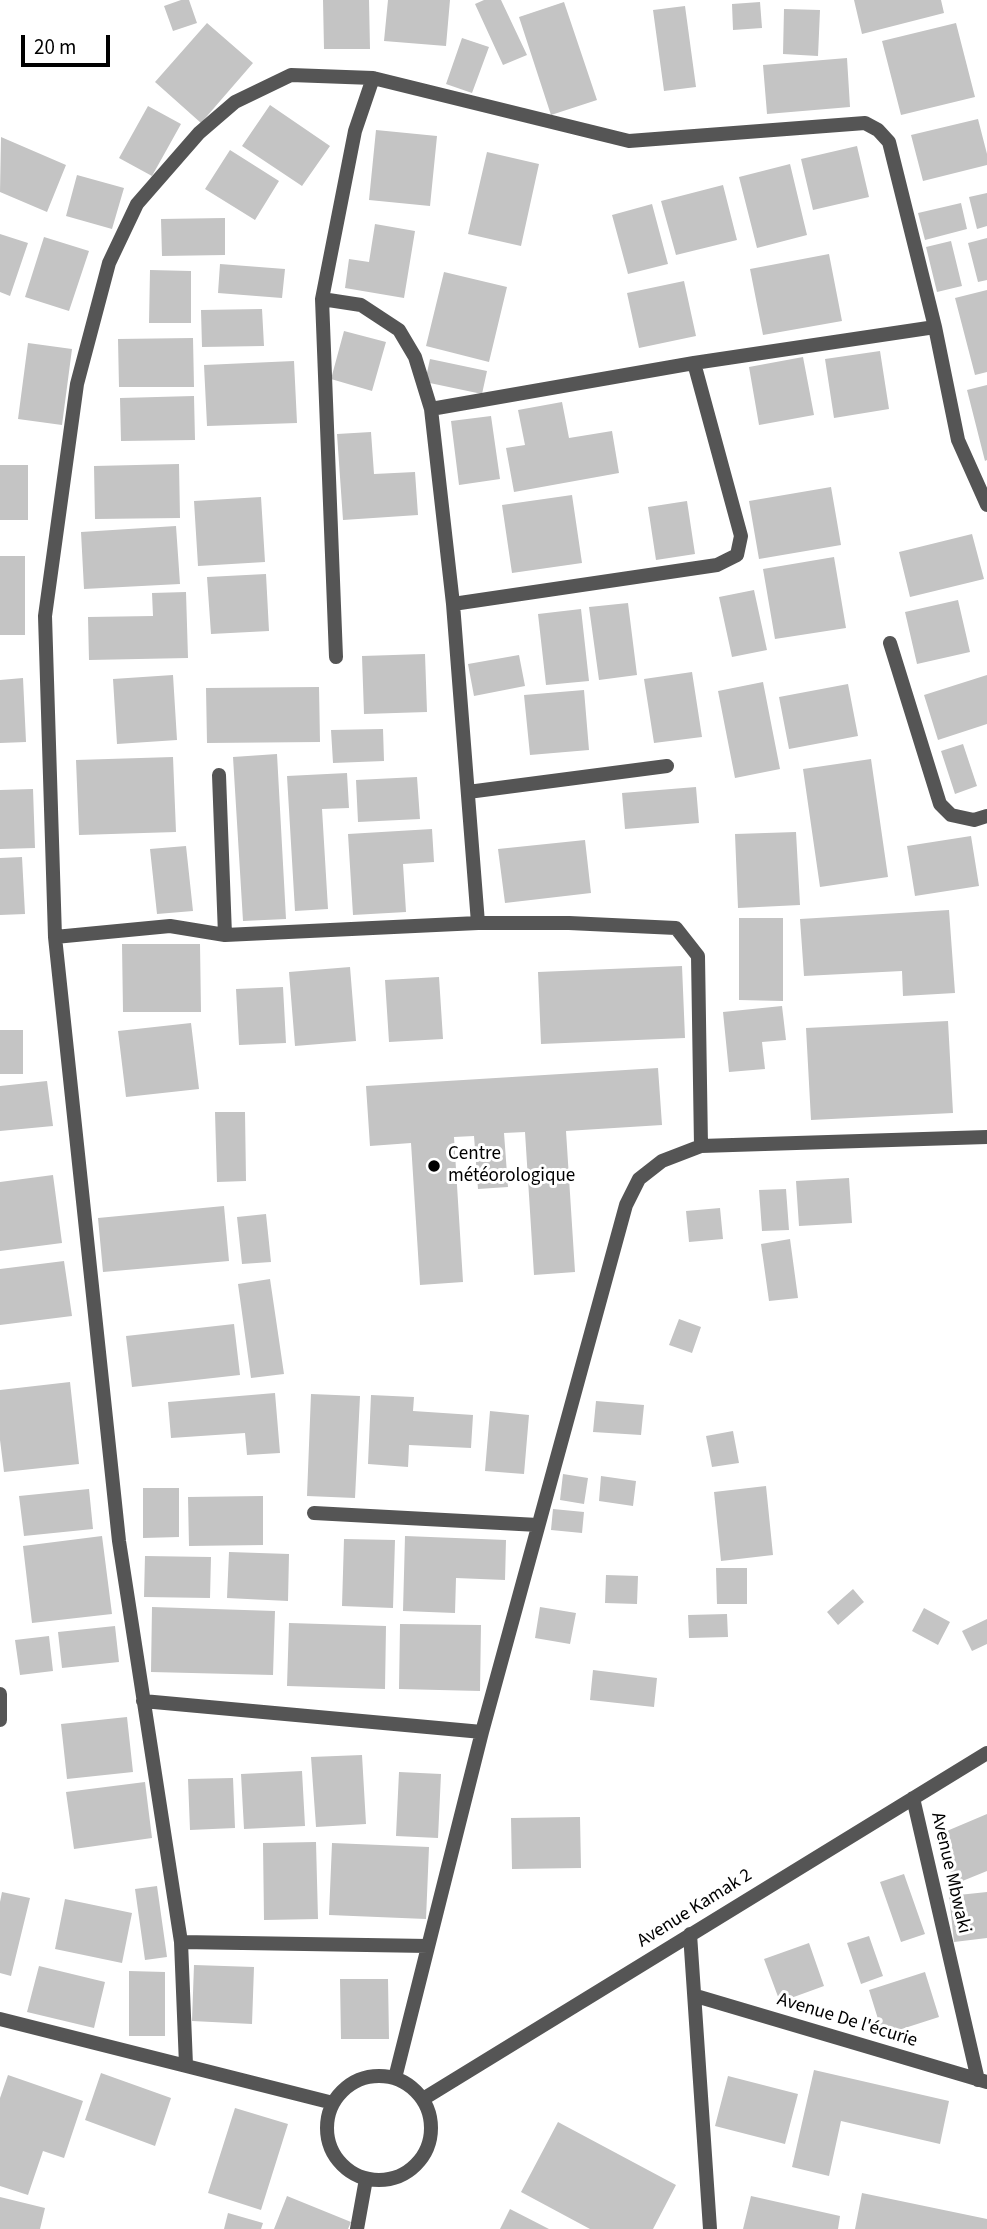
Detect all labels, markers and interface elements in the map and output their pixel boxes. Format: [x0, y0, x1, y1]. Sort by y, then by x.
scale bar [24, 21, 114, 65]
text: 20 m [34, 32, 76, 62]
place label: Centre météorologique [448, 1144, 575, 1188]
marker: Centre météorologique [426, 1158, 442, 1174]
street label: Avenue Mbwaki [925, 1810, 975, 1936]
street label: Avenue Kamak 2 [633, 1865, 757, 1953]
street label: Avenue De l'écurie [774, 1989, 920, 2053]

